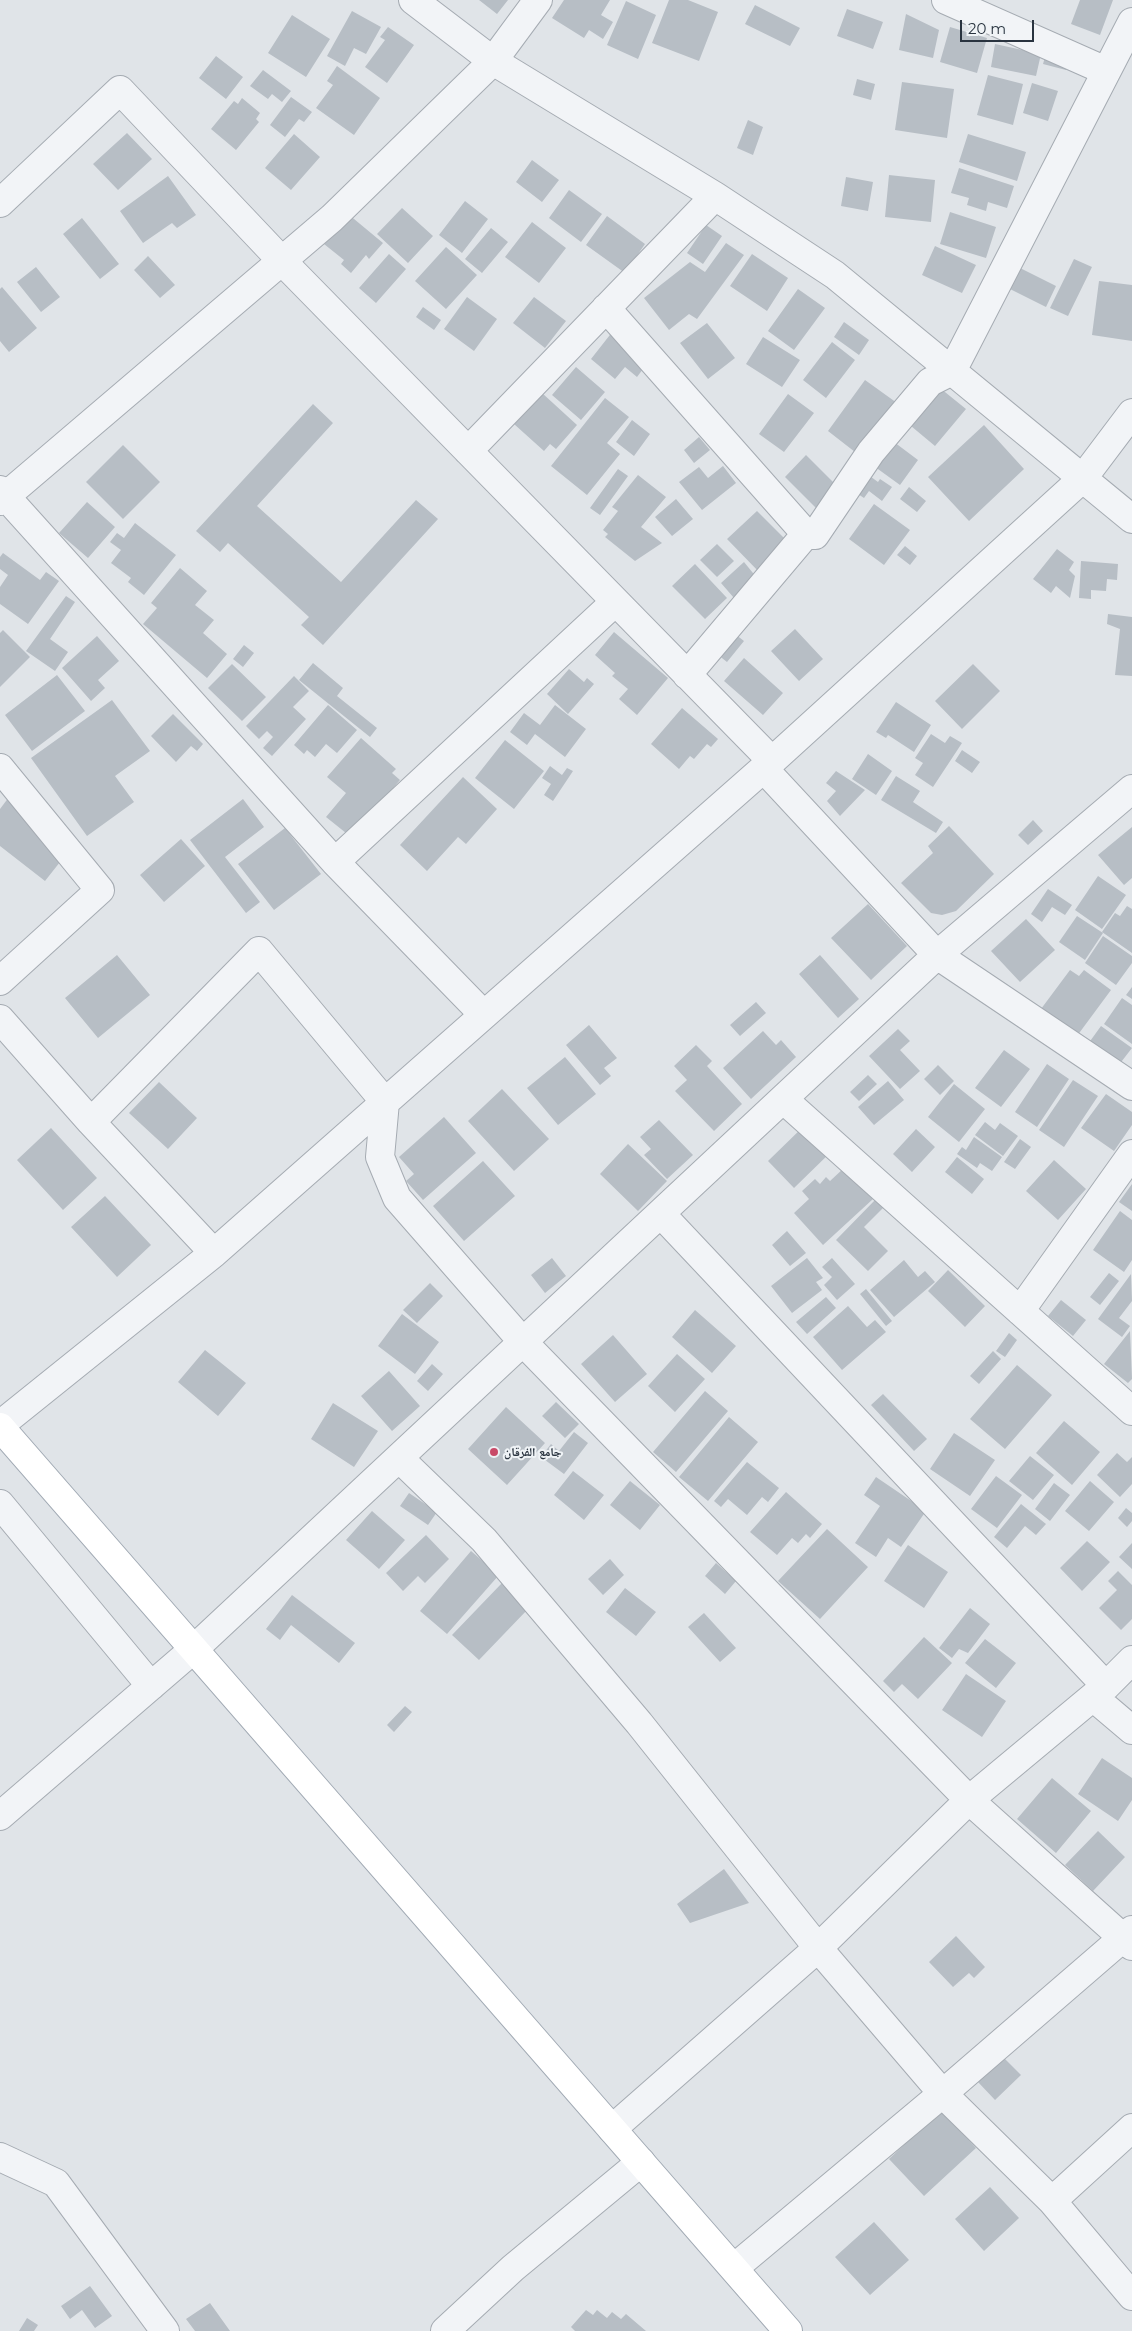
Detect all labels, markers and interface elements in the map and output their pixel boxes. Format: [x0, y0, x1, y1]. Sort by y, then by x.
scale bar [962, 10, 1036, 42]
text: 20 m [968, 19, 1006, 38]
place label: جامع الفرقان [504, 1445, 562, 1459]
marker: جامع الفرقان [488, 1446, 500, 1458]

